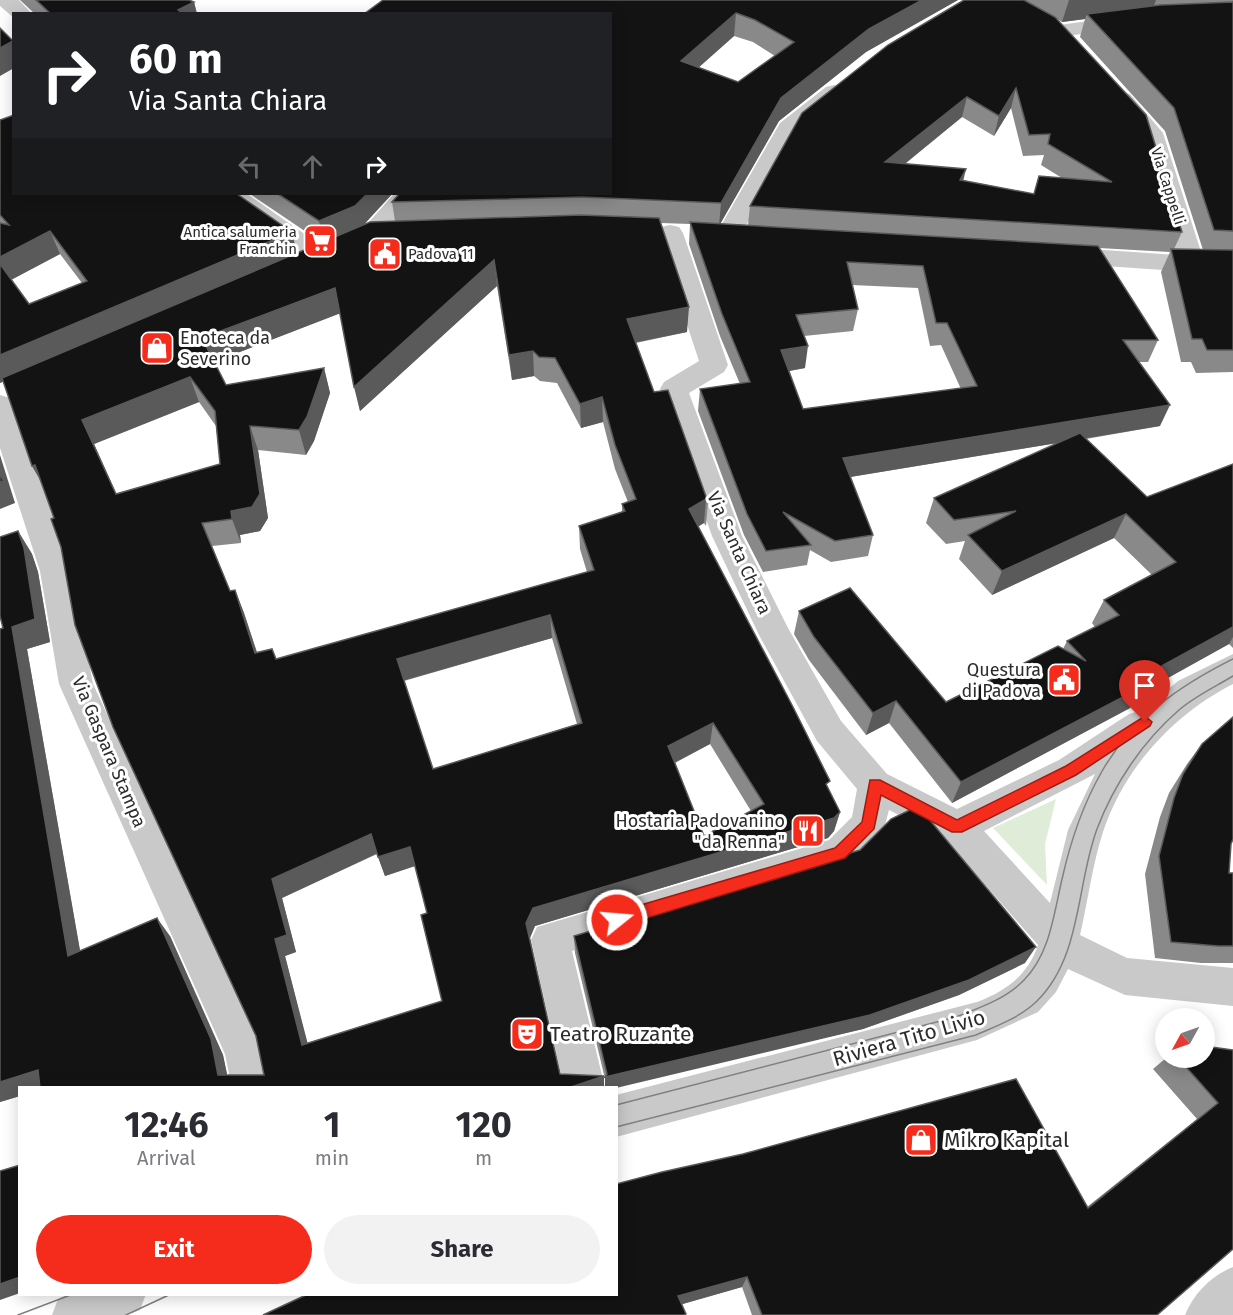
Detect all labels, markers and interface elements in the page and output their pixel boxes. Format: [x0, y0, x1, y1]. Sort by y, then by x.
text: 60 m [129, 34, 223, 84]
icon: right [30, 36, 108, 114]
text: Via Santa Chiara [129, 85, 327, 117]
street label: Via Cappelli [1147, 145, 1189, 227]
icon: left [233, 150, 266, 183]
icon: ahead [296, 150, 329, 183]
icon: right [359, 150, 392, 183]
place label: Antica salumeria Franchin [184, 223, 297, 258]
supermarket icon: Antica salumeria Franchin [302, 223, 338, 259]
public building icon: Padova 11 [367, 236, 403, 272]
place label: Padova 11 [408, 245, 474, 263]
place label: Enoteca da Severino [180, 327, 270, 370]
shop icon: Enoteca da Severino [139, 330, 175, 366]
street label: Via Santa Chiara [702, 488, 776, 618]
place label: Questura di Padova [962, 659, 1041, 702]
pin [1119, 660, 1170, 722]
public building icon: Questura di Padova [1046, 662, 1082, 698]
icon: arrive [1128, 669, 1161, 702]
street label: Via Gaspara Stampa [67, 673, 151, 831]
place label: Hostaria Padovanino "da Renna" [616, 810, 785, 853]
restaurant icon: Hostaria Padovanino "da Renna" [790, 813, 826, 849]
position arrow [585, 888, 649, 952]
street label: Riviera Tito Livio [830, 1004, 988, 1072]
north arrow [1155, 1008, 1215, 1068]
map controls [1155, 1008, 1215, 1068]
theatre icon: Teatro Ruzante [509, 1016, 545, 1052]
place label: Teatro Ruzante [550, 1021, 691, 1047]
text: 12:46 [124, 1103, 209, 1147]
text: 1 [324, 1103, 340, 1147]
text: 120 [455, 1103, 512, 1147]
shop icon: Mikro Kapital [903, 1122, 939, 1158]
place label: Mikro Kapital [944, 1127, 1069, 1153]
text: Arrival [137, 1146, 196, 1170]
text: min [315, 1146, 349, 1170]
text: m [475, 1146, 492, 1170]
button: Exit [36, 1215, 312, 1284]
button: Share [324, 1215, 600, 1284]

